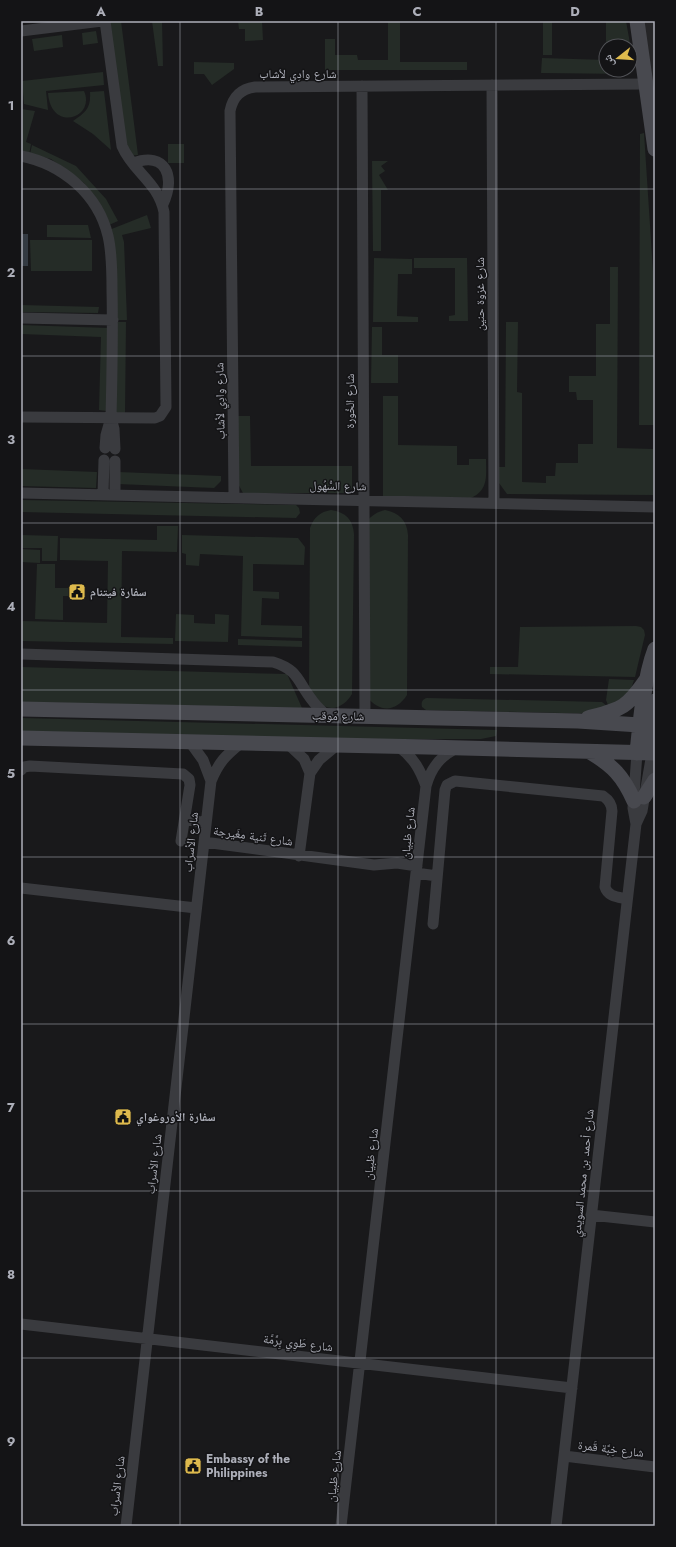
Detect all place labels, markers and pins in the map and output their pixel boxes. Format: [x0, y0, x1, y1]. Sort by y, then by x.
public building icon: سفارة فيتنام [67, 582, 87, 602]
place label: سفارة فيتنام [90, 583, 147, 601]
public building icon: سفارة الأوروغواي [113, 1107, 133, 1127]
place label: سفارة الأوروغواي [136, 1108, 216, 1127]
place label: Embassy of the Philippines [206, 1450, 290, 1482]
public building icon: Embassy of the Philippines [183, 1456, 203, 1476]

